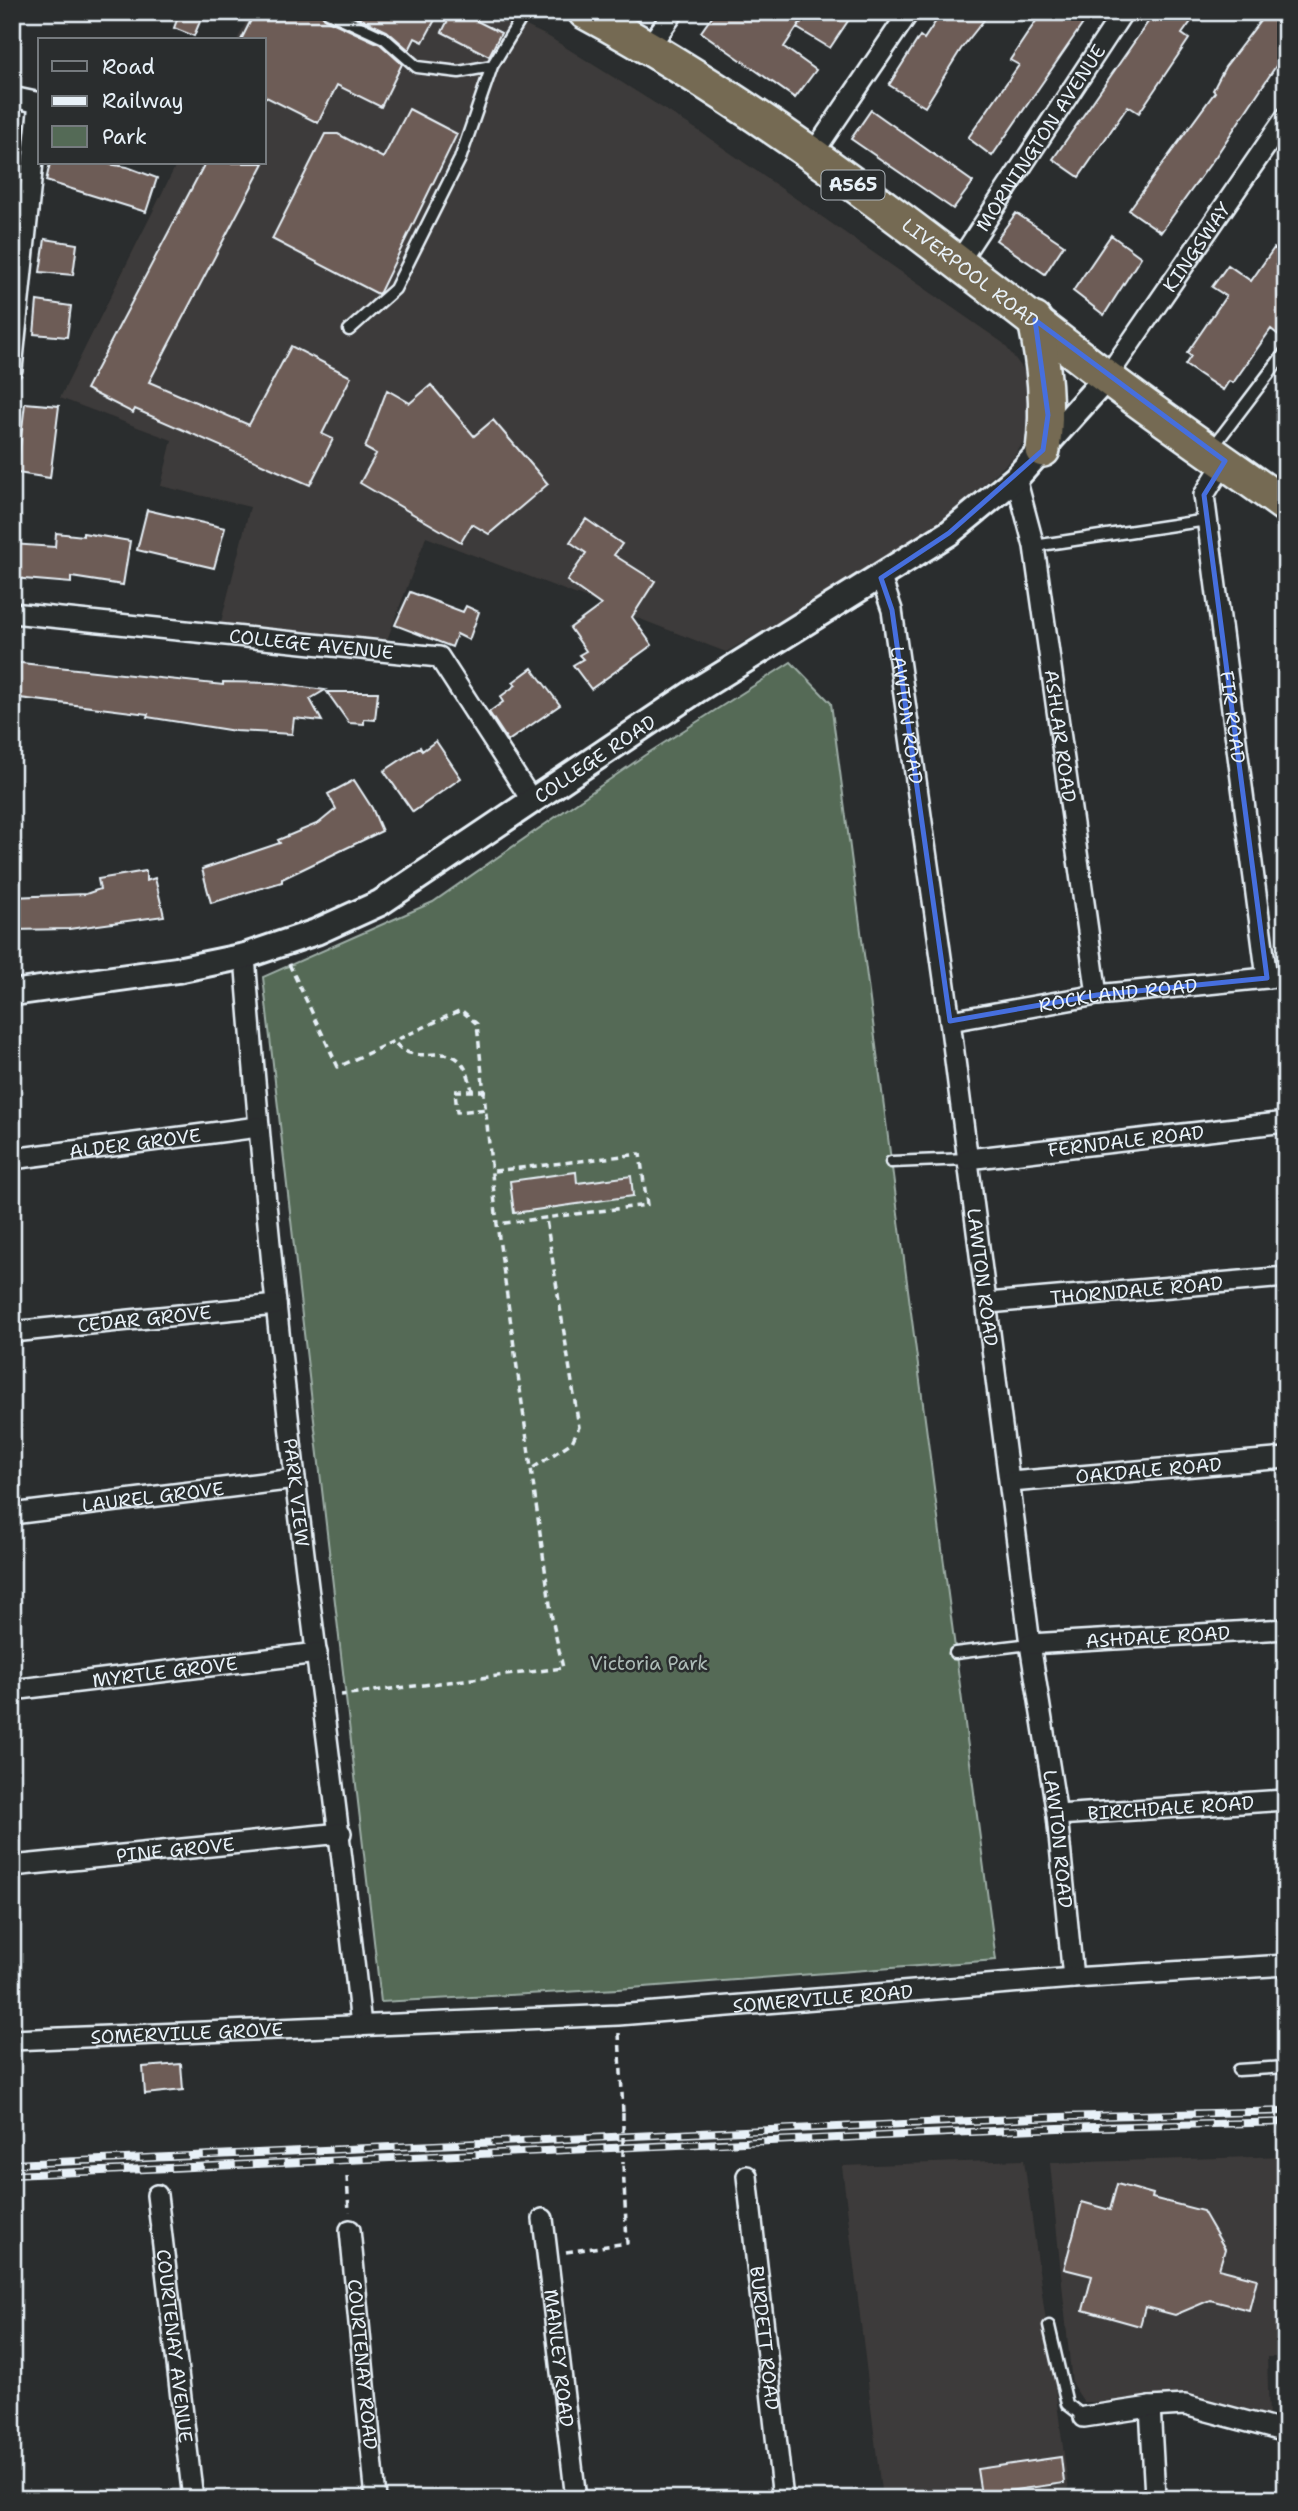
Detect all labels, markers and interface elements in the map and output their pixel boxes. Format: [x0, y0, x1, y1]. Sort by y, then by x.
legend [38, 38, 266, 164]
street label: MORNINGTON AVENUE [970, 40, 1111, 236]
text: Road [102, 53, 155, 81]
text: Railway [102, 87, 184, 115]
text: Park [102, 123, 147, 151]
road number: A565 [822, 170, 884, 200]
street label: KINGSWAY [1157, 197, 1237, 297]
street label: LIVERPOOL ROAD [897, 212, 1044, 334]
street label: COLLEGE AVENUE [228, 623, 395, 665]
street label: LAWTON ROAD [884, 645, 928, 786]
street label: ASHLAR ROAD [1038, 668, 1082, 804]
street label: FIR ROAD [1214, 669, 1251, 765]
street label: COLLEGE ROAD [529, 709, 661, 809]
street label: ROCKLAND ROAD [1036, 973, 1199, 1018]
street label: FERNDALE ROAD [1047, 1120, 1205, 1163]
street label: ALDER GROVE [68, 1123, 203, 1164]
street label: LAWTON ROAD [961, 1206, 1004, 1348]
street label: THORNDALE ROAD [1049, 1271, 1224, 1311]
street label: CEDAR GROVE [76, 1300, 212, 1338]
street label: PARK VIEW [278, 1437, 315, 1548]
street label: OAKDALE ROAD [1074, 1452, 1223, 1489]
street label: LAUREL GROVE [80, 1476, 226, 1518]
street label: ASHDALE ROAD [1085, 1620, 1231, 1654]
street label: MYRTLE GROVE [91, 1651, 239, 1693]
park label: Victoria Park [590, 1651, 708, 1676]
street label: LAWTON ROAD [1037, 1768, 1078, 1909]
street label: BIRCHDALE ROAD [1087, 1790, 1255, 1826]
street label: PINE GROVE [115, 1832, 236, 1868]
street label: SOMERVILLE ROAD [732, 1979, 914, 2019]
street label: SOMERVILLE GROVE [90, 2017, 284, 2050]
street label: COURTENAY AVENUE [150, 2248, 198, 2444]
street label: BURDETT ROAD [744, 2265, 785, 2411]
street label: COURTENAY ROAD [342, 2278, 383, 2451]
street label: MANLEY ROAD [538, 2288, 579, 2428]

